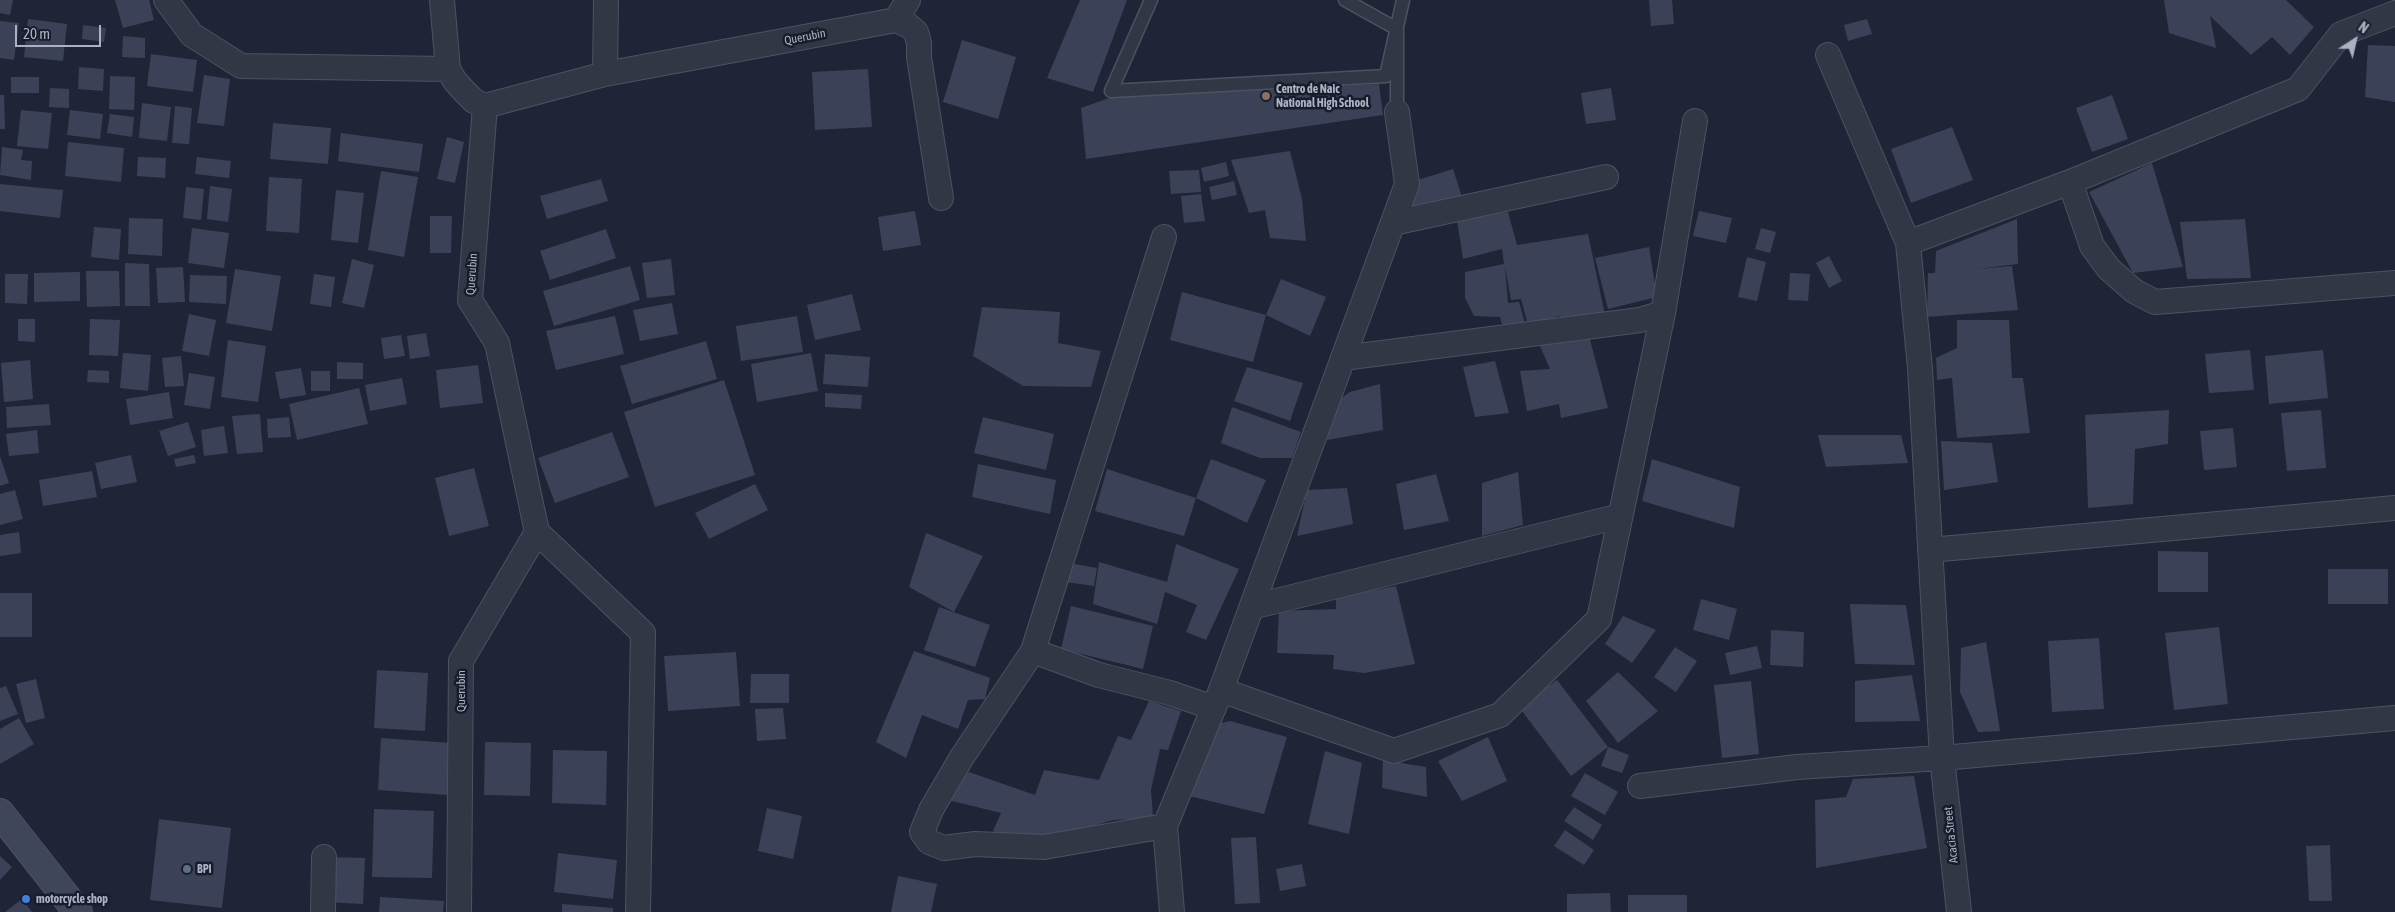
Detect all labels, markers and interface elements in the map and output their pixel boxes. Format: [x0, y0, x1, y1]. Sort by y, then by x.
scale bar [18, 15, 104, 47]
north arrow [2330, 15, 2380, 65]
text: N [2356, 19, 2372, 37]
text: 20 m [23, 25, 50, 42]
street label: Querubin [783, 26, 827, 48]
place label: Centro de Naic National High School [1276, 82, 1369, 110]
marker: Centro de Naic National High School [1260, 90, 1272, 102]
street label: Querubin [463, 253, 481, 295]
street label: Querubin [454, 670, 468, 712]
street label: Acacia Street [1941, 806, 1961, 864]
place label: BPI [197, 862, 212, 876]
marker: BPI [181, 863, 193, 875]
place label: motorcycle shop [36, 892, 108, 906]
marker: motorcycle shop [20, 893, 32, 905]

